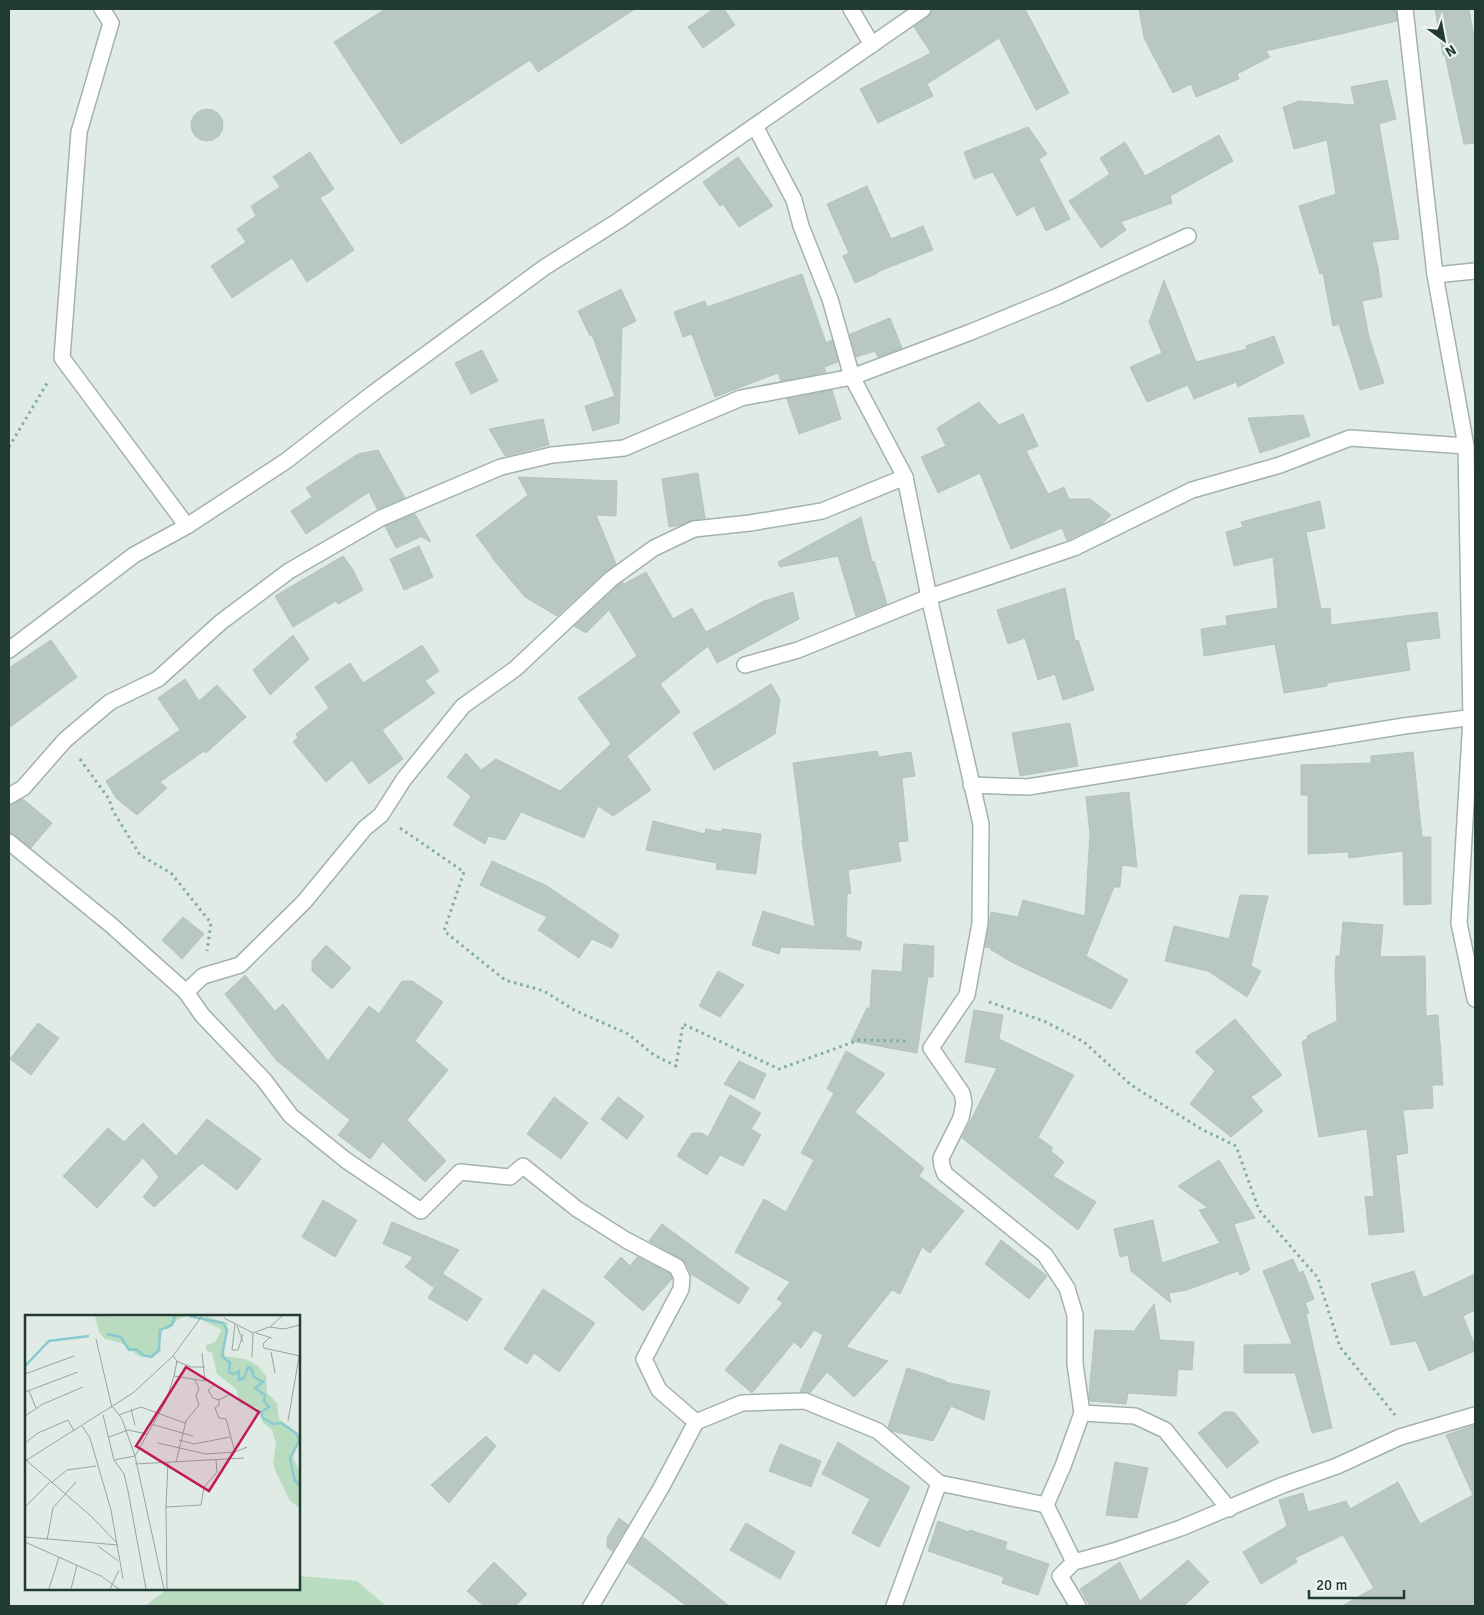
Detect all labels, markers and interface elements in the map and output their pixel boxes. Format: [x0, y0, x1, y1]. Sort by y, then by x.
north arrow [1419, 15, 1469, 65]
text: N [1442, 41, 1459, 60]
inset map [25, 1315, 300, 1590]
scale bar [1309, 1568, 1404, 1600]
text: 20 m [1316, 1576, 1347, 1594]

